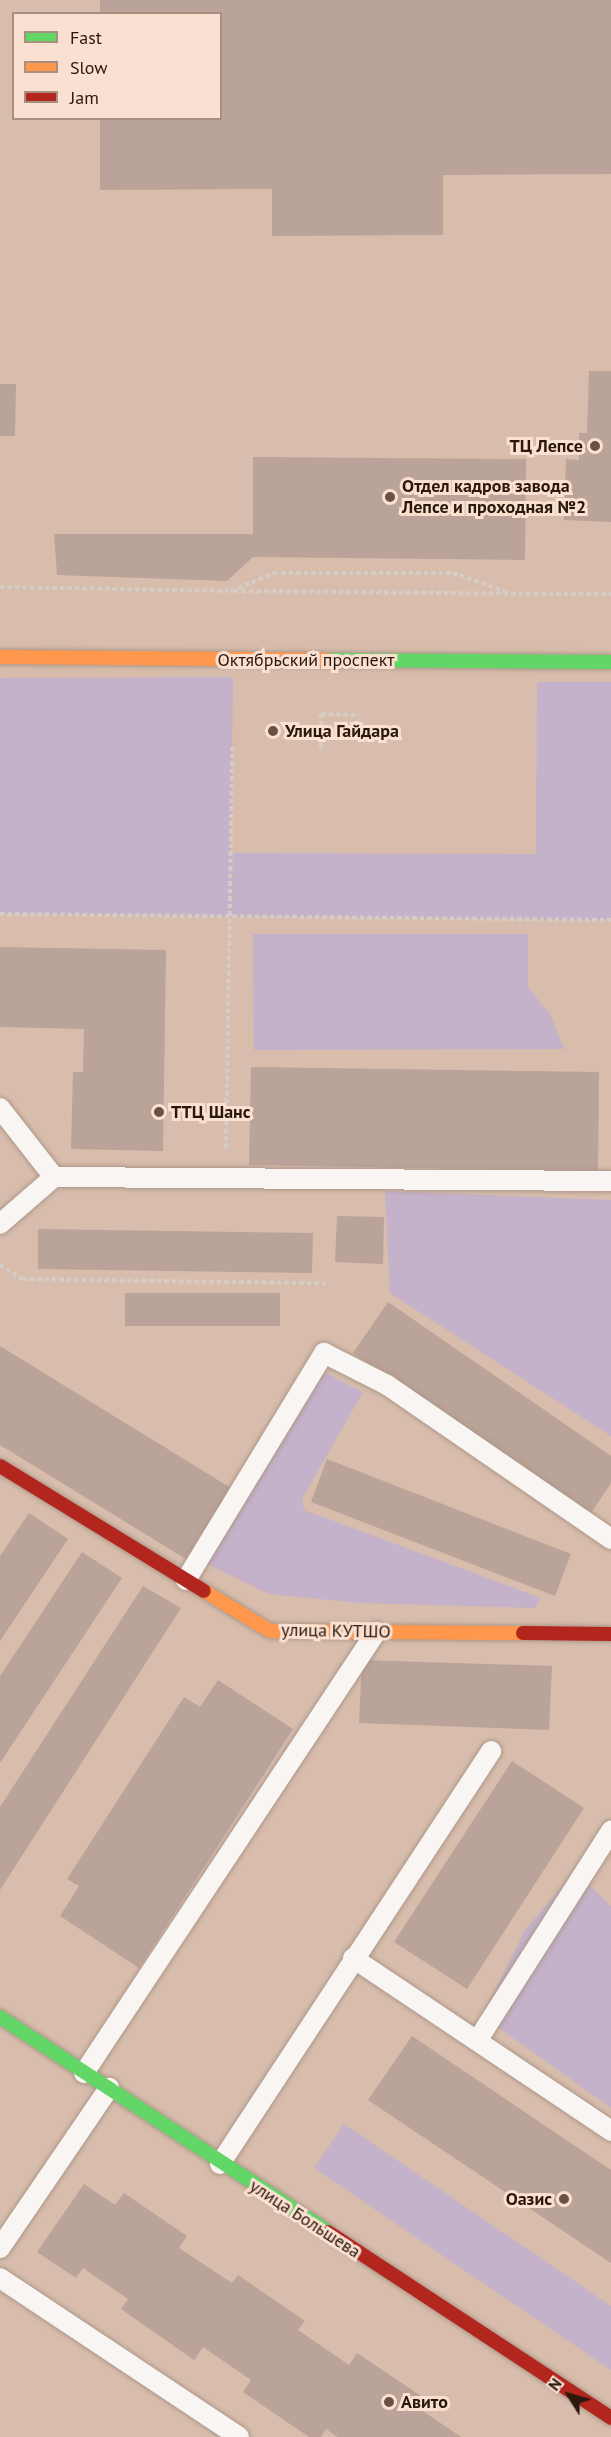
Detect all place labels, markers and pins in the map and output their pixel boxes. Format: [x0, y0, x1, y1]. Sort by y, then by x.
place label: ТЦ Лепсе [509, 435, 583, 457]
marker: ТЦ Лепсе [588, 439, 602, 453]
place label: Отдел кадров завода Лепсе и проходная №2 [402, 476, 586, 518]
marker: Отдел кадров завода Лепсе и проходная №2 [383, 490, 397, 504]
place label: Улица Гайдара [285, 720, 399, 742]
marker: Улица Гайдара [266, 724, 280, 738]
place label: ТТЦ Шанс [171, 1101, 251, 1123]
marker: ТТЦ Шанс [152, 1105, 166, 1119]
place label: Оазис [506, 2188, 552, 2210]
marker: Оазис [557, 2192, 571, 2206]
place label: Авито [401, 2391, 448, 2413]
marker: Авито [382, 2395, 396, 2409]

